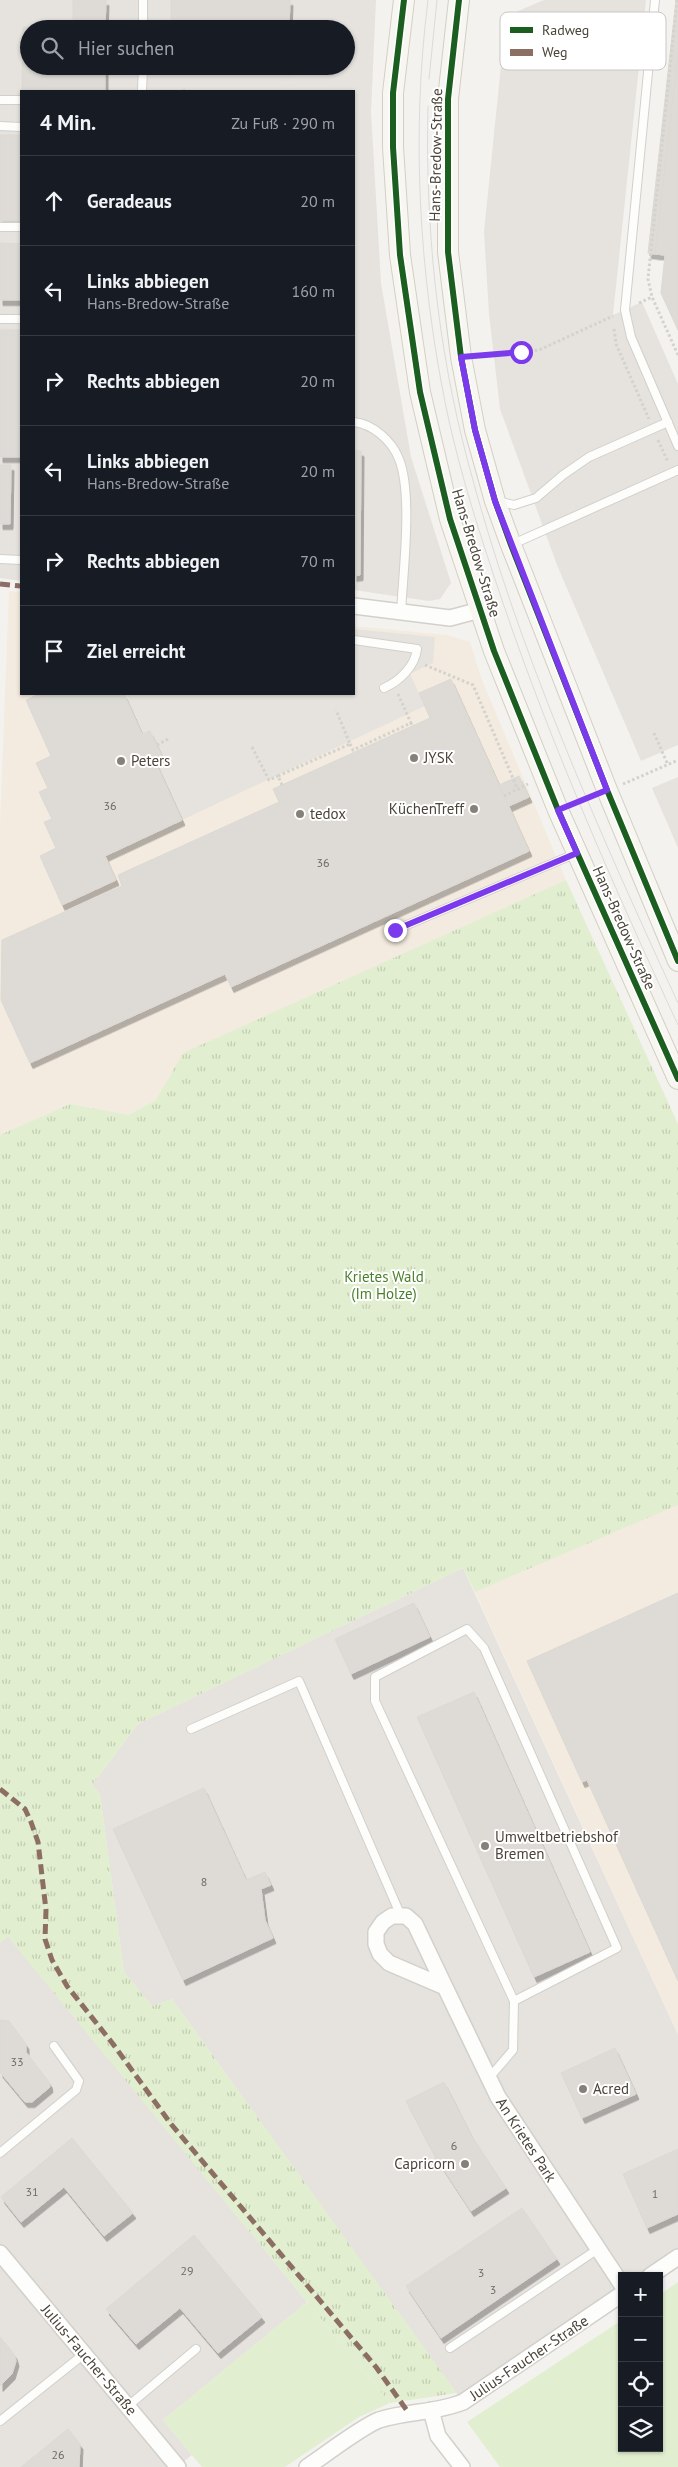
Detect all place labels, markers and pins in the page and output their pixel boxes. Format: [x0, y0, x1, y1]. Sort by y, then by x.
place label: JYSK [423, 748, 454, 767]
place label: Peters [131, 751, 170, 770]
marker: JYSK [408, 752, 420, 764]
marker: Peters [115, 755, 127, 767]
place label: KüchenTreff [389, 799, 465, 818]
marker: KüchenTreff [468, 803, 480, 815]
place label: tedox [310, 804, 346, 823]
marker: tedox [294, 808, 306, 820]
place label: Umweltbetriebshof Bremen [495, 1827, 619, 1863]
marker: Umweltbetriebshof Bremen [479, 1840, 491, 1852]
place label: Acred [593, 2079, 629, 2098]
marker: Acred [577, 2083, 589, 2095]
place label: Capricorn [394, 2154, 455, 2173]
marker: Capricorn [459, 2158, 471, 2170]

